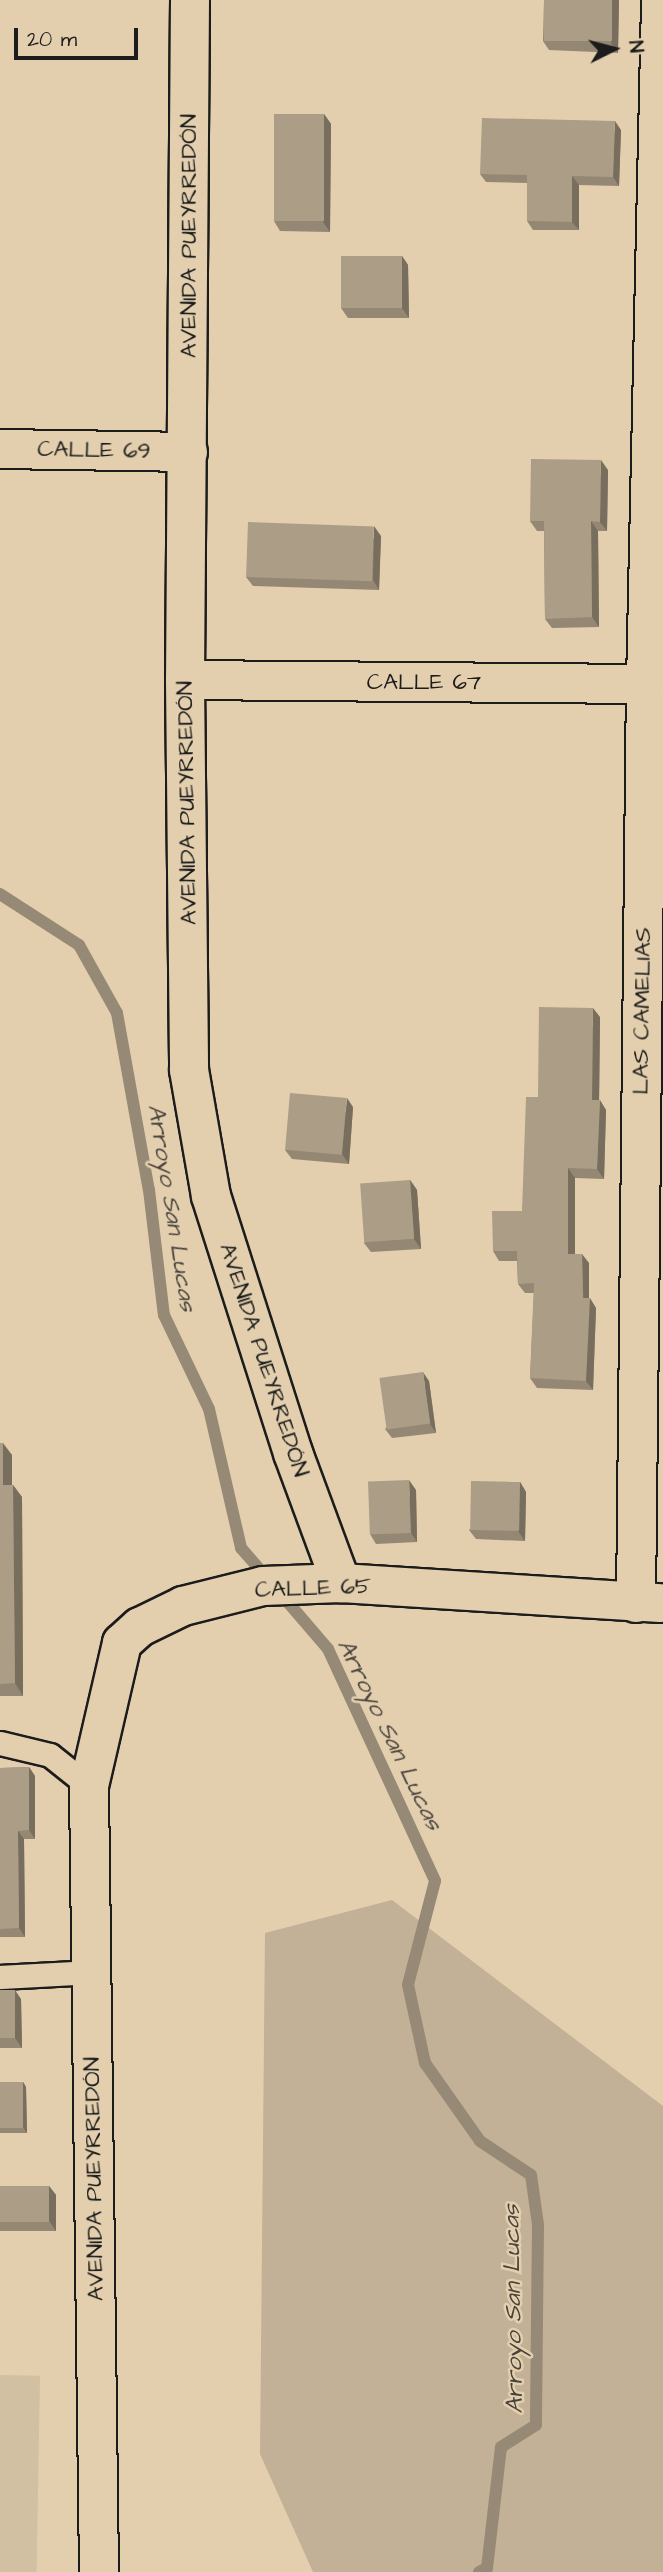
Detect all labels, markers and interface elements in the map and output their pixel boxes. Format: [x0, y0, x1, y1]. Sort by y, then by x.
scale bar [18, 14, 142, 58]
north arrow [579, 14, 649, 84]
text: 20 m [27, 25, 77, 54]
text: N [621, 39, 649, 54]
street label: AVENIDA PUEYRREDÓN [175, 114, 203, 358]
street label: CALLE 69 [37, 435, 151, 465]
street label: CALLE 67 [367, 668, 481, 696]
street label: AVENIDA PUEYRREDÓN [171, 681, 203, 925]
street label: LAS CAMELIAS [627, 927, 657, 1095]
water label: Arroyo San Lucas [140, 1102, 202, 1314]
street label: AVENIDA PUEYRREDÓN [213, 1240, 315, 1480]
street label: CALLE 65 [254, 1572, 372, 1604]
water label: Arroyo San Lucas [330, 1635, 448, 1835]
street label: AVENIDA PUEYRREDÓN [78, 2057, 110, 2301]
water label: Arroyo San Lucas [498, 2204, 530, 2414]

